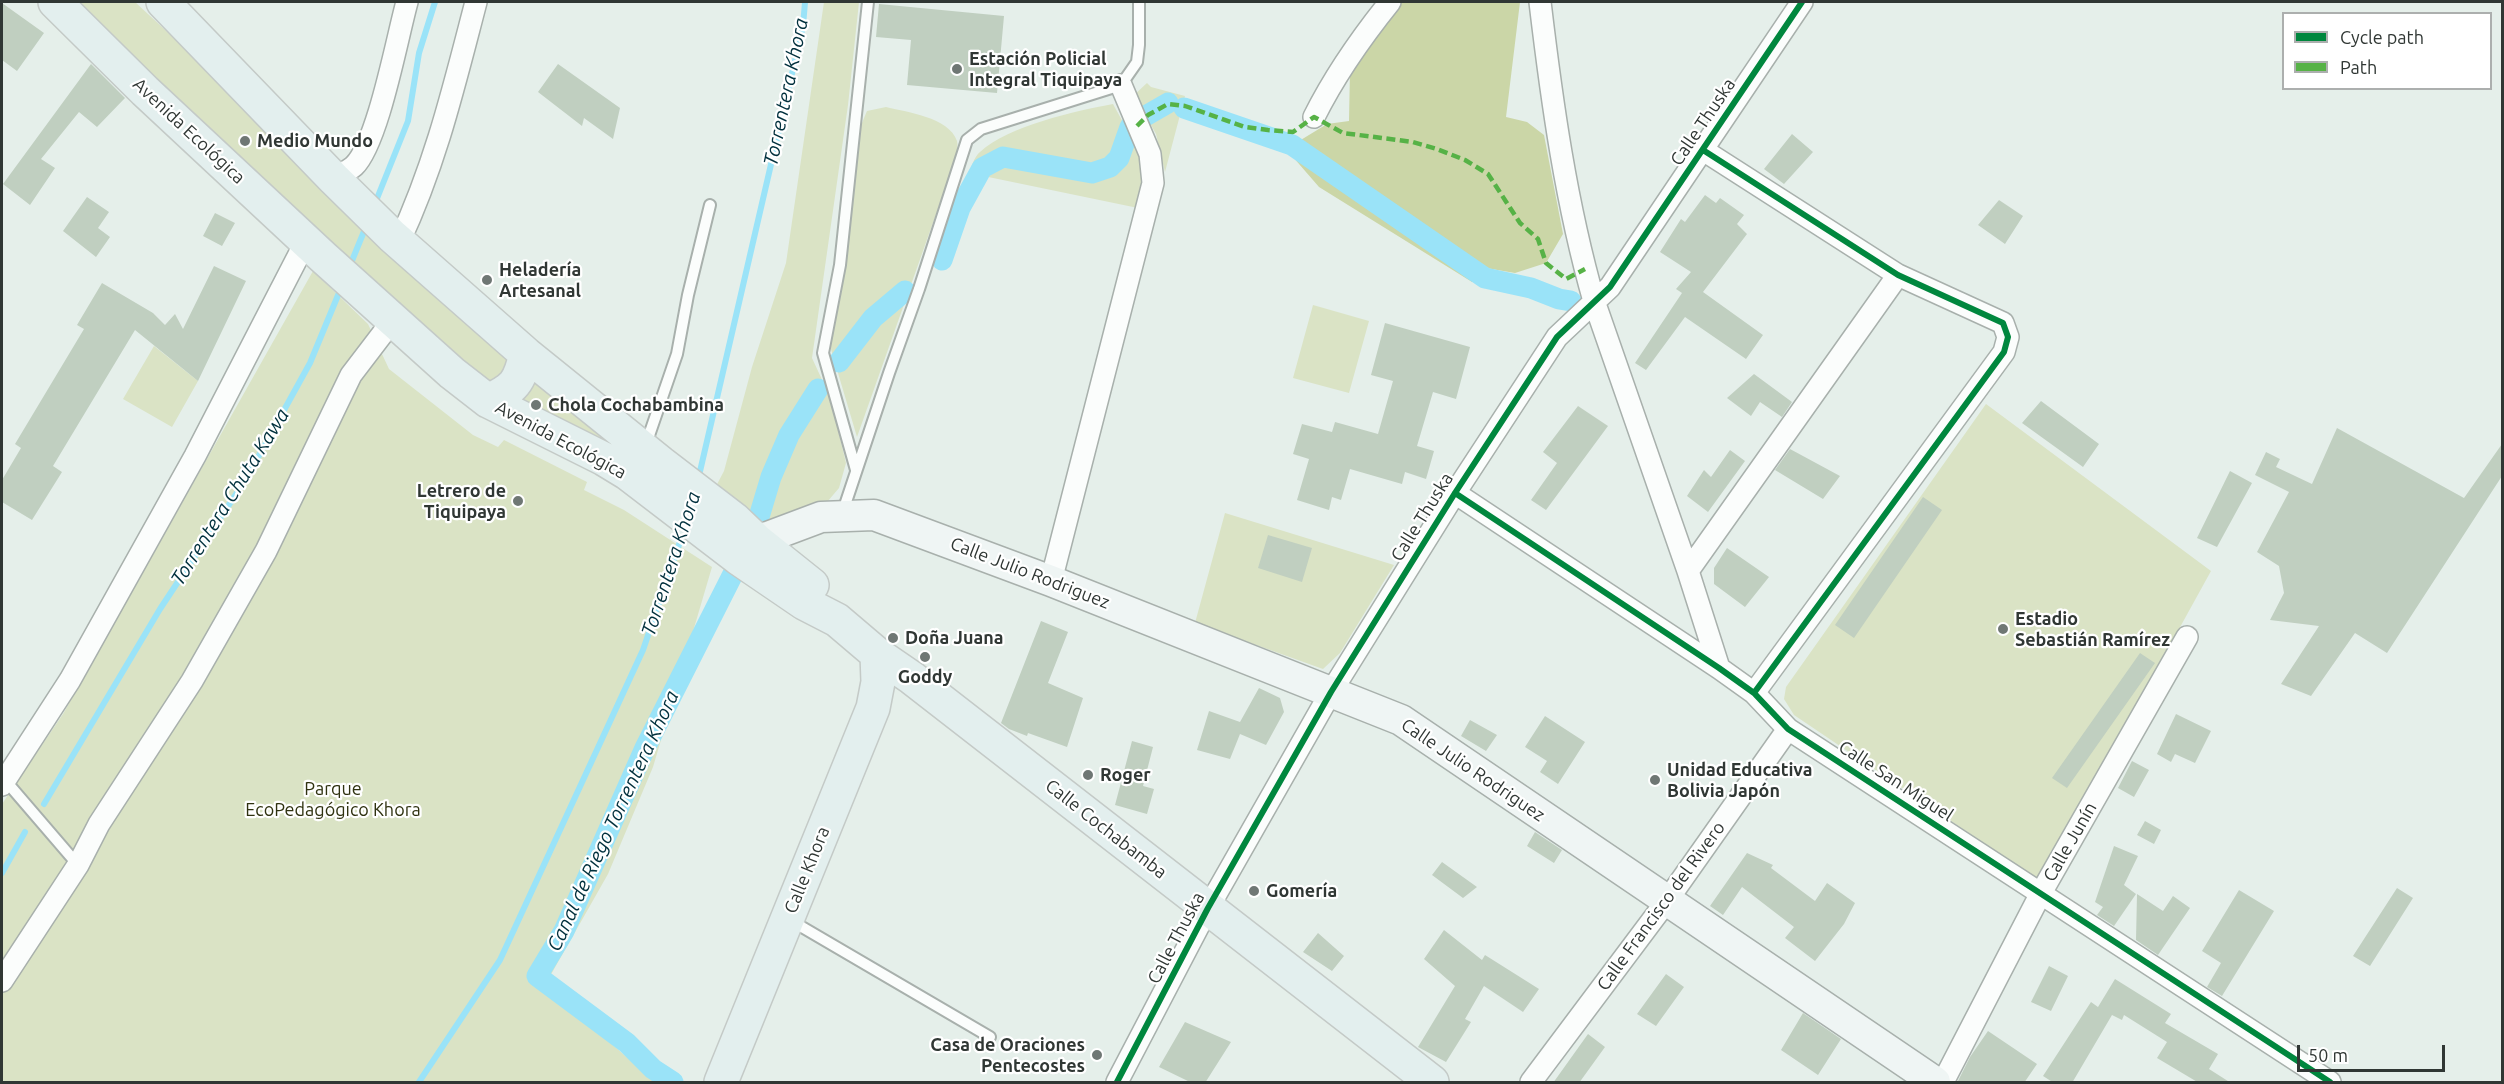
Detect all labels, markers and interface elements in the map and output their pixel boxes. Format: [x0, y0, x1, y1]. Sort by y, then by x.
legend [2282, 12, 2492, 90]
water label: Torrentera Khora [759, 16, 813, 168]
text: Cycle path [2340, 27, 2424, 47]
place label: Estación Policial Integral Tiquipaya [969, 48, 1122, 90]
text: Path [2340, 57, 2377, 77]
marker: Estación Policial Integral Tiquipaya [950, 62, 964, 76]
street label: Avenida Ecológica [129, 74, 249, 188]
street label: Calle Thuska [1666, 74, 1740, 170]
place label: Medio Mundo [257, 130, 373, 152]
marker: Medio Mundo [238, 134, 252, 148]
place label: Heladería Artesanal [499, 259, 581, 302]
marker: Heladería Artesanal [480, 273, 494, 287]
place label: Chola Cochabambina [548, 394, 724, 416]
street label: Avenida Ecológica [492, 396, 630, 484]
marker: Chola Cochabambina [529, 398, 543, 412]
water label: Torrentera Chuta Kawa [166, 404, 294, 590]
street label: Calle Thuska [1386, 469, 1458, 565]
place label: Letrero de Tiquipaya [417, 480, 506, 522]
water label: Torrentera Khora [636, 489, 706, 639]
marker: Letrero de Tiquipaya [511, 494, 525, 508]
street label: Calle Julio Rodriguez [947, 533, 1113, 613]
place label: Estadio Sebastián Ramírez [2015, 608, 2170, 650]
marker: Estadio Sebastián Ramírez [1996, 622, 2010, 636]
place label: Doña Juana [905, 627, 1003, 649]
marker: Doña Juana [886, 631, 900, 645]
marker: Goddy [918, 650, 932, 664]
place label: Goddy [898, 666, 952, 688]
water label: Canal de Riego Torrentera Khora [542, 687, 684, 955]
street label: Calle Julio Rodriguez [1397, 714, 1549, 826]
street label: Calle San Miguel [1835, 736, 1957, 826]
place label: Unidad Educativa Bolivia Japón [1667, 759, 1813, 802]
place label: Roger [1100, 764, 1151, 786]
marker: Roger [1081, 768, 1095, 782]
marker: Unidad Educativa Bolivia Japón [1648, 773, 1662, 787]
street label: Calle Cochabamba [1041, 775, 1171, 883]
park label: Parque EcoPedagógico Khora [245, 778, 421, 820]
street label: Calle Junín [2039, 799, 2101, 885]
street label: Calle Francisco del Rivero [1592, 817, 1730, 995]
street label: Calle Khora [780, 823, 834, 917]
place label: Gomería [1266, 880, 1337, 902]
marker: Gomería [1247, 884, 1261, 898]
street label: Calle Thuska [1143, 889, 1209, 987]
scale bar [2300, 1033, 2448, 1071]
place label: Casa de Oraciones Pentecostes [930, 1034, 1085, 1076]
text: 50 m [2308, 1045, 2348, 1065]
marker: Casa de Oraciones Pentecostes [1090, 1048, 1104, 1062]

